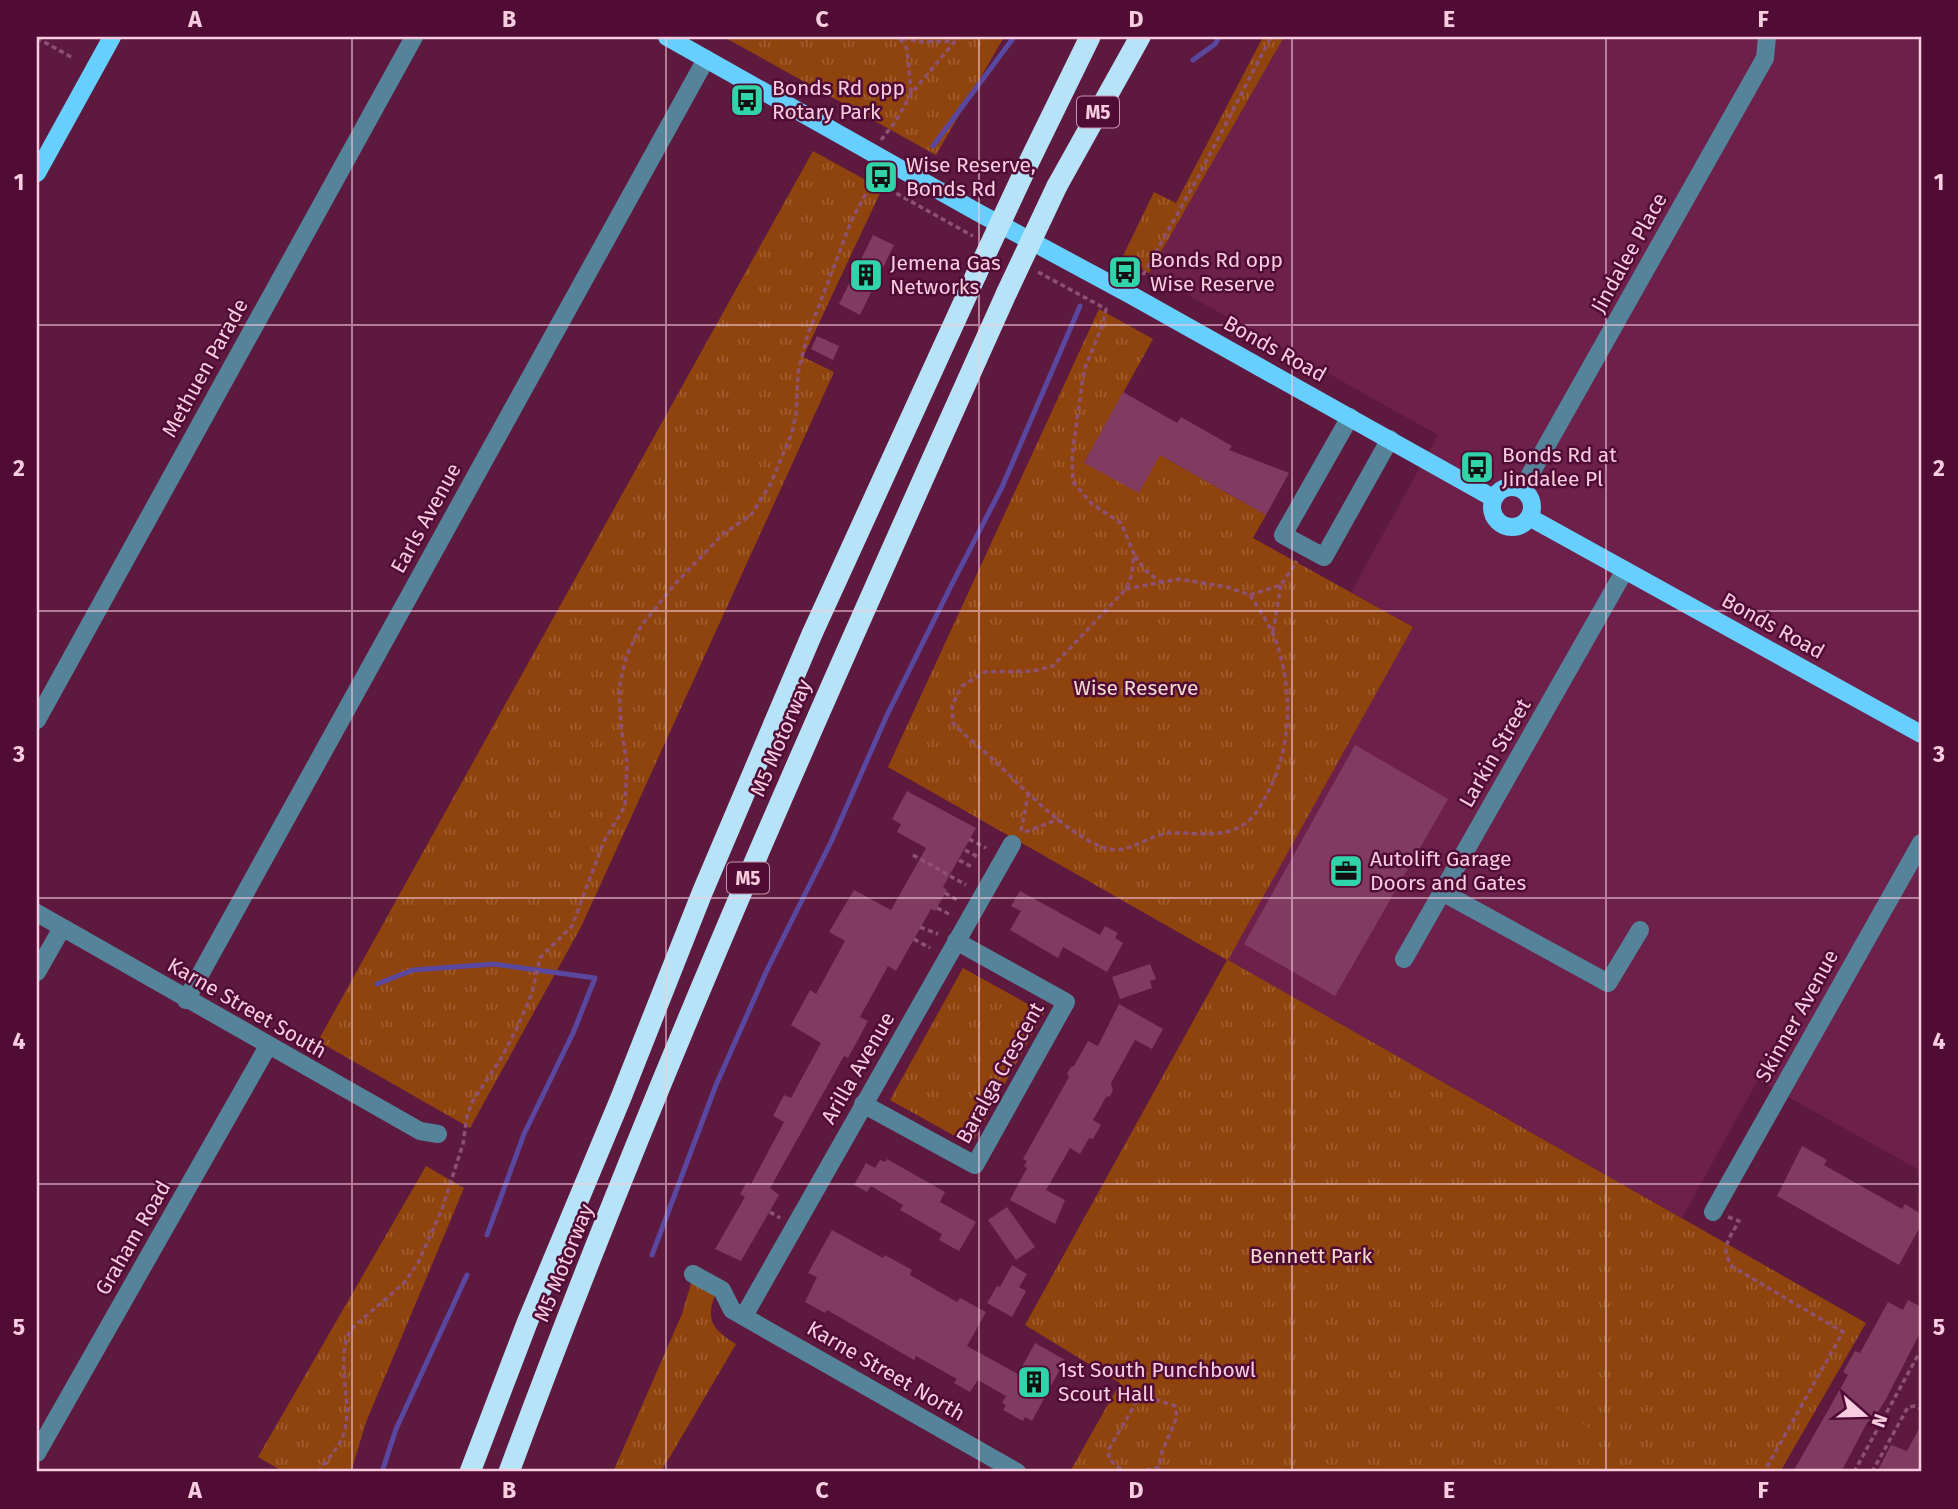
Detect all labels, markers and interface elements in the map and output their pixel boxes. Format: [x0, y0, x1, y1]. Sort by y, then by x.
text: A [187, 5, 202, 33]
text: B [502, 5, 516, 33]
text: C [815, 5, 829, 33]
text: D [1129, 5, 1144, 33]
text: E [1443, 5, 1455, 33]
text: F [1757, 5, 1769, 33]
place label: Bonds Rd opp Rotary Park [772, 75, 905, 125]
bus stop icon: Bonds Rd opp Rotary Park [728, 81, 766, 119]
road number: M5 [1077, 96, 1119, 128]
place label: Wise Reserve, Bonds Rd [906, 152, 1036, 202]
bus stop icon: Wise Reserve, Bonds Rd [862, 158, 900, 196]
text: 1 [14, 168, 24, 196]
text: 1 [1934, 168, 1944, 196]
street label: Jindalee Place [1585, 188, 1673, 318]
place label: Bonds Rd opp Wise Reserve [1150, 247, 1283, 297]
place label: Jemena Gas Networks [890, 250, 1001, 300]
bus stop icon: Bonds Rd opp Wise Reserve [1106, 253, 1144, 291]
building icon: Jemena Gas Networks [847, 256, 885, 294]
street label: Methuen Parade [156, 294, 254, 442]
street label: Bonds Road [1219, 310, 1331, 388]
place label: Bonds Rd at Jindalee Pl [1502, 442, 1617, 492]
bus stop icon: Bonds Rd at Jindalee Pl [1458, 448, 1496, 486]
text: 2 [13, 454, 25, 482]
text: 2 [1933, 454, 1945, 482]
street label: Earls Avenue [385, 458, 467, 578]
street label: Bonds Road [1717, 587, 1829, 665]
street label: M5 Motorway [745, 675, 818, 801]
park label: Wise Reserve [1074, 675, 1198, 701]
street label: Larkin Street [1453, 694, 1537, 812]
text: 3 [12, 740, 25, 768]
text: 3 [1932, 740, 1945, 768]
place label: Autolift Garage Doors and Gates [1370, 846, 1526, 896]
office icon: Autolift Garage Doors and Gates [1327, 852, 1365, 890]
road number: M5 [727, 862, 769, 894]
street label: Skinner Avenue [1750, 945, 1844, 1087]
street label: Karne Street South [163, 952, 331, 1064]
street label: Baralga Crescent [950, 997, 1050, 1148]
street label: Arilla Avenue [816, 1007, 900, 1129]
text: 4 [13, 1027, 26, 1055]
text: 4 [1933, 1027, 1946, 1055]
street label: Graham Road [90, 1176, 176, 1300]
street label: M5 Motorway [529, 1200, 600, 1326]
park label: Bennett Park [1250, 1243, 1372, 1269]
text: 5 [13, 1313, 25, 1341]
text: 5 [1933, 1313, 1945, 1341]
street label: Karne Street North [802, 1315, 970, 1427]
place label: 1st South Punchbowl Scout Hall [1058, 1357, 1256, 1407]
building icon: 1st South Punchbowl Scout Hall [1015, 1363, 1053, 1401]
north arrow [1828, 1380, 1898, 1450]
text: N [1867, 1411, 1892, 1431]
text: A [187, 1476, 202, 1504]
text: B [502, 1476, 516, 1504]
text: C [815, 1476, 829, 1504]
text: D [1129, 1476, 1144, 1504]
text: E [1443, 1476, 1455, 1504]
text: F [1757, 1476, 1769, 1504]

